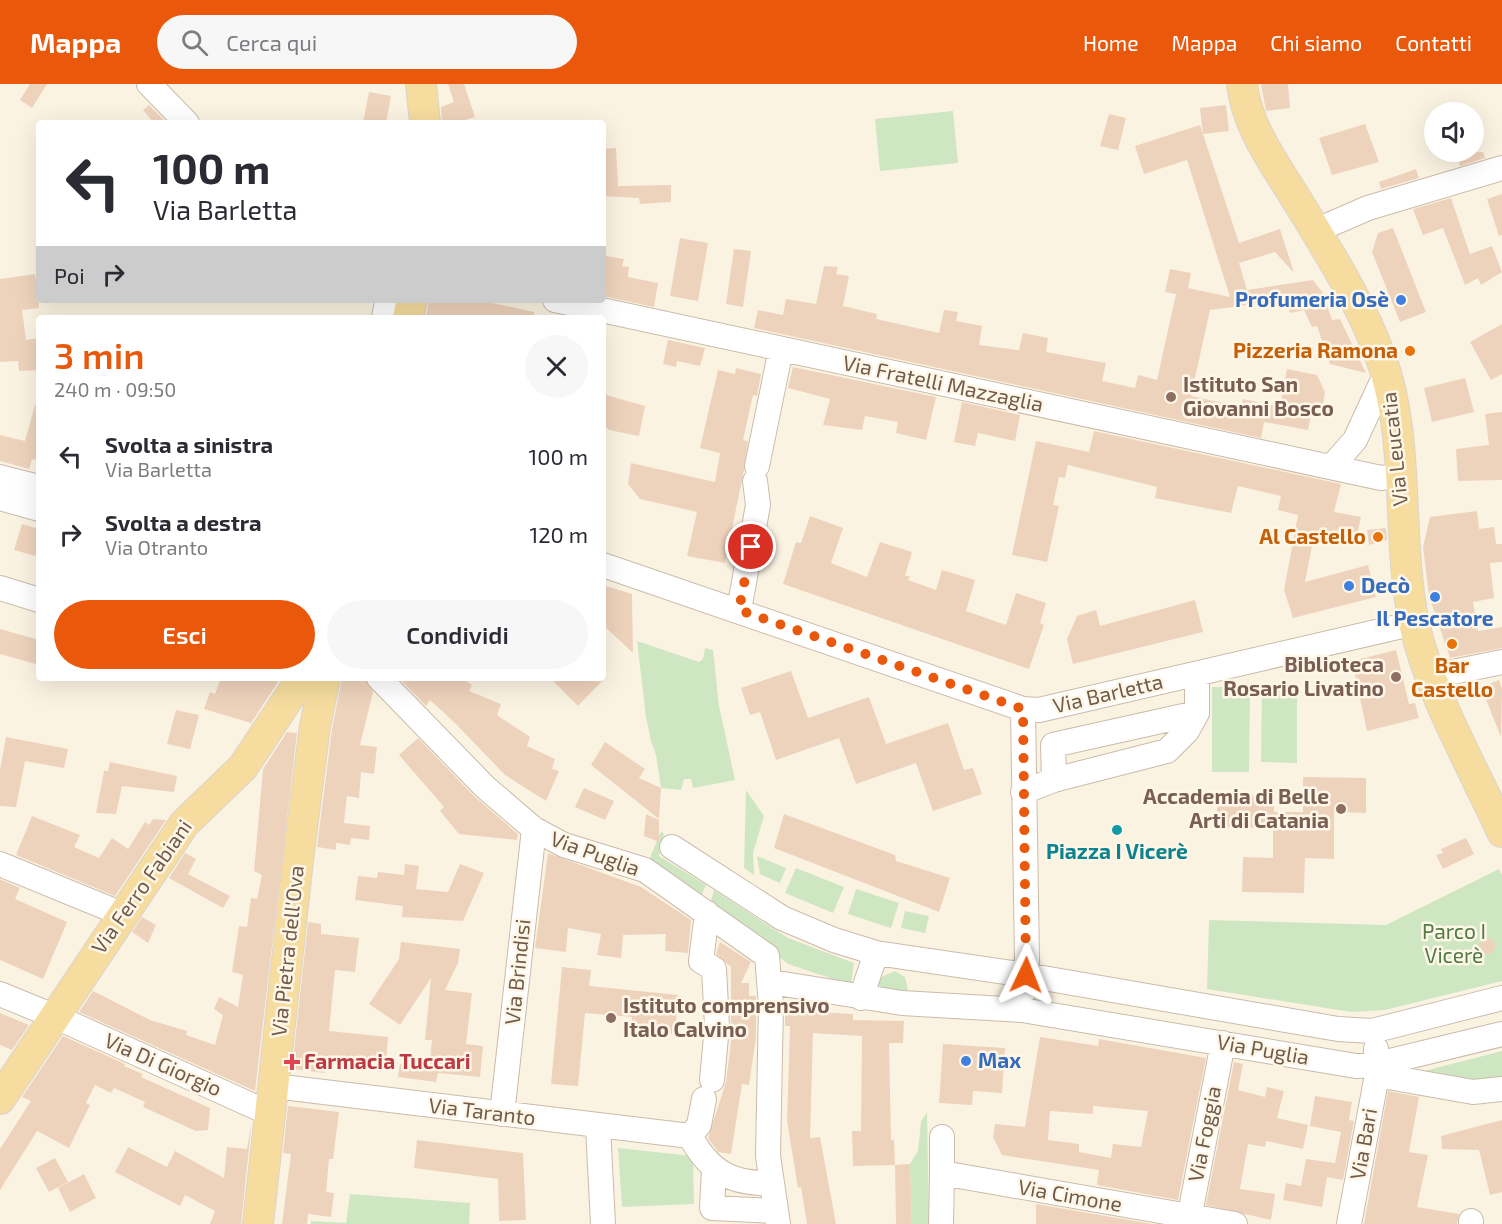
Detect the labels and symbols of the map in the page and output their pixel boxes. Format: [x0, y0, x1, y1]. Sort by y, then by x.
place label: Profumeria Osè [1235, 286, 1389, 311]
marker: Profumeria Osè [1394, 293, 1408, 307]
place label: Pizzeria Ramona [1233, 337, 1398, 362]
marker: Pizzeria Ramona [1403, 344, 1417, 358]
street label: Via Fratelli Mazzaglia [841, 349, 1046, 416]
place label: Istituto San Giovanni Bosco [1183, 371, 1334, 420]
marker: Istituto San Giovanni Bosco [1164, 390, 1178, 404]
street label: Via Leucatia [1375, 391, 1412, 508]
pin [725, 521, 776, 572]
place label: Al Castello [1259, 523, 1366, 548]
marker: Al Castello [1371, 530, 1385, 544]
place label: Decò [1361, 572, 1410, 597]
marker: Decò [1342, 579, 1356, 593]
marker: Il Pescatore [1428, 590, 1442, 604]
place label: Il Pescatore [1376, 605, 1494, 630]
marker: Bar Castello [1445, 637, 1459, 651]
place label: Biblioteca Rosario Livatino [1223, 651, 1384, 700]
place label: Bar Castello [1411, 652, 1493, 701]
street label: Via Barletta [1050, 668, 1165, 717]
marker: Biblioteca Rosario Livatino [1389, 670, 1403, 684]
place label: Accademia di Belle Arti di Catania [1143, 783, 1329, 832]
marker: Accademia di Belle Arti di Catania [1334, 802, 1348, 816]
street label: Via Ferro Fabiani [85, 814, 196, 958]
marker: Piazza I Vicerè [1110, 823, 1124, 837]
street label: Via Puglia [547, 825, 644, 880]
place label: Piazza I Vicerè [1046, 838, 1188, 863]
street label: Via Pietra dell'Ova [265, 864, 308, 1038]
street label: Via Brindisi [499, 918, 534, 1026]
park label: Parco I Vicerè [1422, 918, 1486, 967]
position arrow [994, 943, 1058, 1007]
place label: Istituto comprensivo Italo Calvino [623, 992, 830, 1041]
marker: Istituto comprensivo Italo Calvino [604, 1011, 618, 1025]
street label: Via Di Giorgio [101, 1027, 226, 1101]
street label: Via Puglia [1215, 1028, 1311, 1069]
place label: Max [978, 1047, 1021, 1072]
place label: Farmacia Tuccari [304, 1048, 471, 1073]
marker: Max [959, 1054, 973, 1068]
marker: Farmacia Tuccari [285, 1055, 299, 1069]
street label: Via Foggia [1182, 1084, 1225, 1184]
street label: Via Taranto [427, 1092, 537, 1129]
street label: Via Bari [1344, 1106, 1381, 1182]
street label: Via Cimone [1016, 1173, 1124, 1216]

